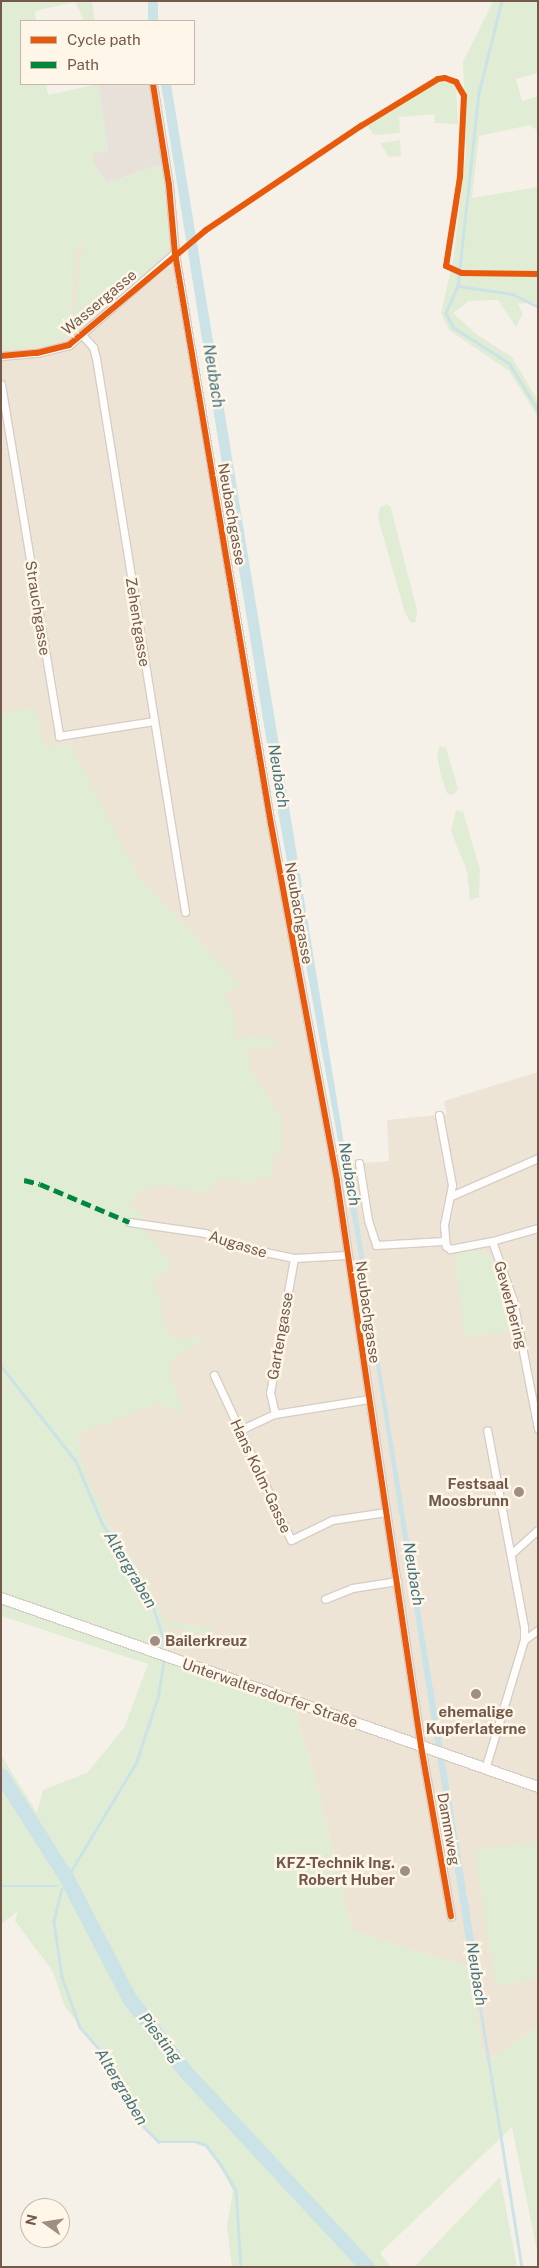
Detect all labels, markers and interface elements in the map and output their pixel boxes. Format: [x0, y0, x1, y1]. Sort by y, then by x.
legend [20, 20, 195, 85]
text: Cycle path [67, 31, 141, 48]
text: Path [67, 56, 99, 73]
street label: Wassergasse [58, 265, 140, 339]
water label: Neubach [198, 343, 228, 409]
street label: Neubachgasse [214, 462, 250, 566]
street label: Strauchgasse [22, 559, 54, 657]
street label: Zehentgasse [122, 576, 154, 668]
water label: Neubach [263, 743, 293, 809]
street label: Neubachgasse [281, 861, 317, 965]
water label: Neubach [334, 1141, 364, 1207]
street label: Augasse [207, 1227, 269, 1261]
street label: Gewerbering [491, 1259, 531, 1351]
street label: Neubachgasse [352, 1260, 384, 1364]
street label: Gartengasse [263, 1291, 297, 1381]
street label: Hans Kolm-Gasse [227, 1416, 295, 1536]
place label: Festsaal Moosbrunn [428, 1474, 509, 1509]
marker: Festsaal Moosbrunn [513, 1486, 525, 1498]
water label: Altergraben [100, 1528, 160, 1612]
water label: Neubach [398, 1541, 428, 1607]
place label: Bailerkreuz [165, 1632, 247, 1650]
marker: Bailerkreuz [149, 1635, 161, 1647]
street label: Unterwaltersdorfer Straße [180, 1654, 360, 1732]
marker: ehemalige Kupferlaterne [470, 1688, 482, 1700]
place label: ehemalige Kupferlaterne [426, 1702, 526, 1737]
street label: Dammweg [434, 1791, 464, 1867]
place label: KFZ-Technik Ing. Robert Huber [276, 1853, 395, 1888]
marker: KFZ-Technik Ing. Robert Huber [399, 1865, 411, 1877]
water label: Neubach [461, 1941, 491, 2007]
water label: Piesting [134, 2009, 186, 2067]
water label: Altergraben [91, 2045, 151, 2129]
north arrow [20, 2198, 70, 2248]
text: N [22, 2213, 40, 2227]

